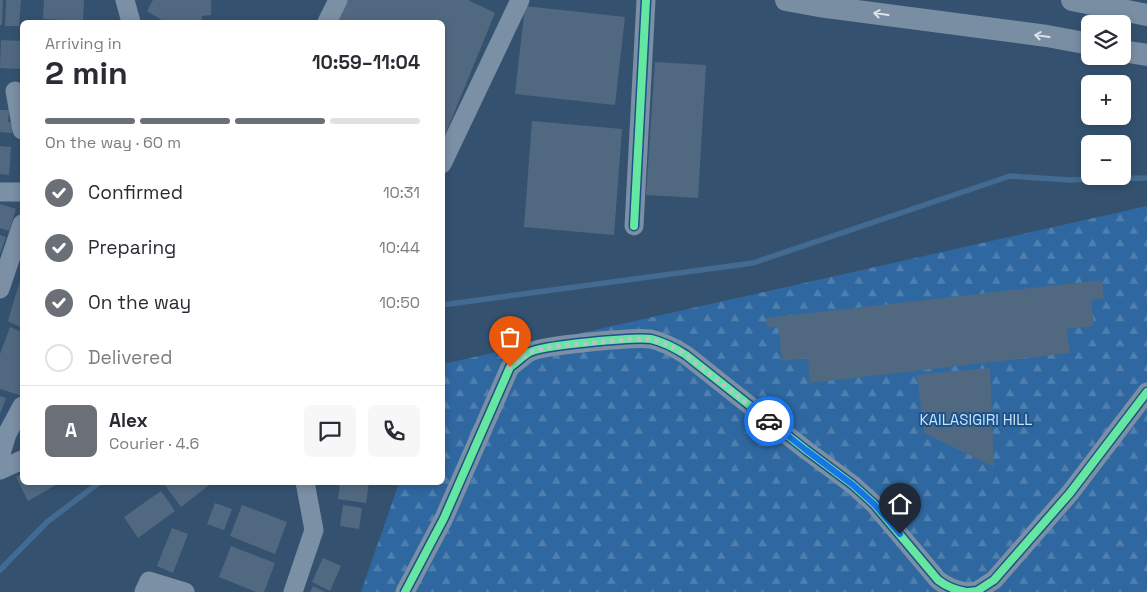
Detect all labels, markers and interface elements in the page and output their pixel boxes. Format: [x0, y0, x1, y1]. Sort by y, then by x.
one-way arrow [873, 9, 889, 19]
map controls [1081, 15, 1131, 185]
button: layers [1081, 15, 1131, 65]
one-way arrow [1034, 30, 1050, 40]
text: Arriving in [45, 33, 122, 54]
text: 10:59–11:04 [312, 50, 420, 75]
text: 2 min [45, 53, 128, 93]
button: + [1081, 75, 1131, 125]
text: On the way · 60 m [45, 132, 181, 153]
button: − [1081, 135, 1131, 185]
icon: check [45, 179, 73, 207]
text: Confirmed [88, 180, 183, 205]
text: 10:31 [383, 182, 420, 203]
icon: check [45, 234, 73, 262]
text: Preparing [88, 235, 176, 260]
text: 10:44 [379, 237, 420, 258]
icon: check [45, 289, 73, 317]
text: On the way [88, 290, 191, 315]
text: 10:50 [379, 292, 420, 313]
pin [489, 316, 531, 367]
icon: bag [496, 323, 524, 351]
text: Delivered [88, 345, 173, 370]
courier [744, 396, 794, 446]
button: chat [304, 405, 356, 457]
button: phone [368, 405, 420, 457]
icon: car [755, 407, 783, 435]
text: Alex [109, 408, 148, 433]
park label: KAILASIGIRI HILL [919, 410, 1033, 429]
text: A [65, 418, 77, 443]
text: Courier · 4.6 [109, 433, 199, 454]
pin [879, 483, 921, 534]
icon: home [886, 490, 914, 518]

